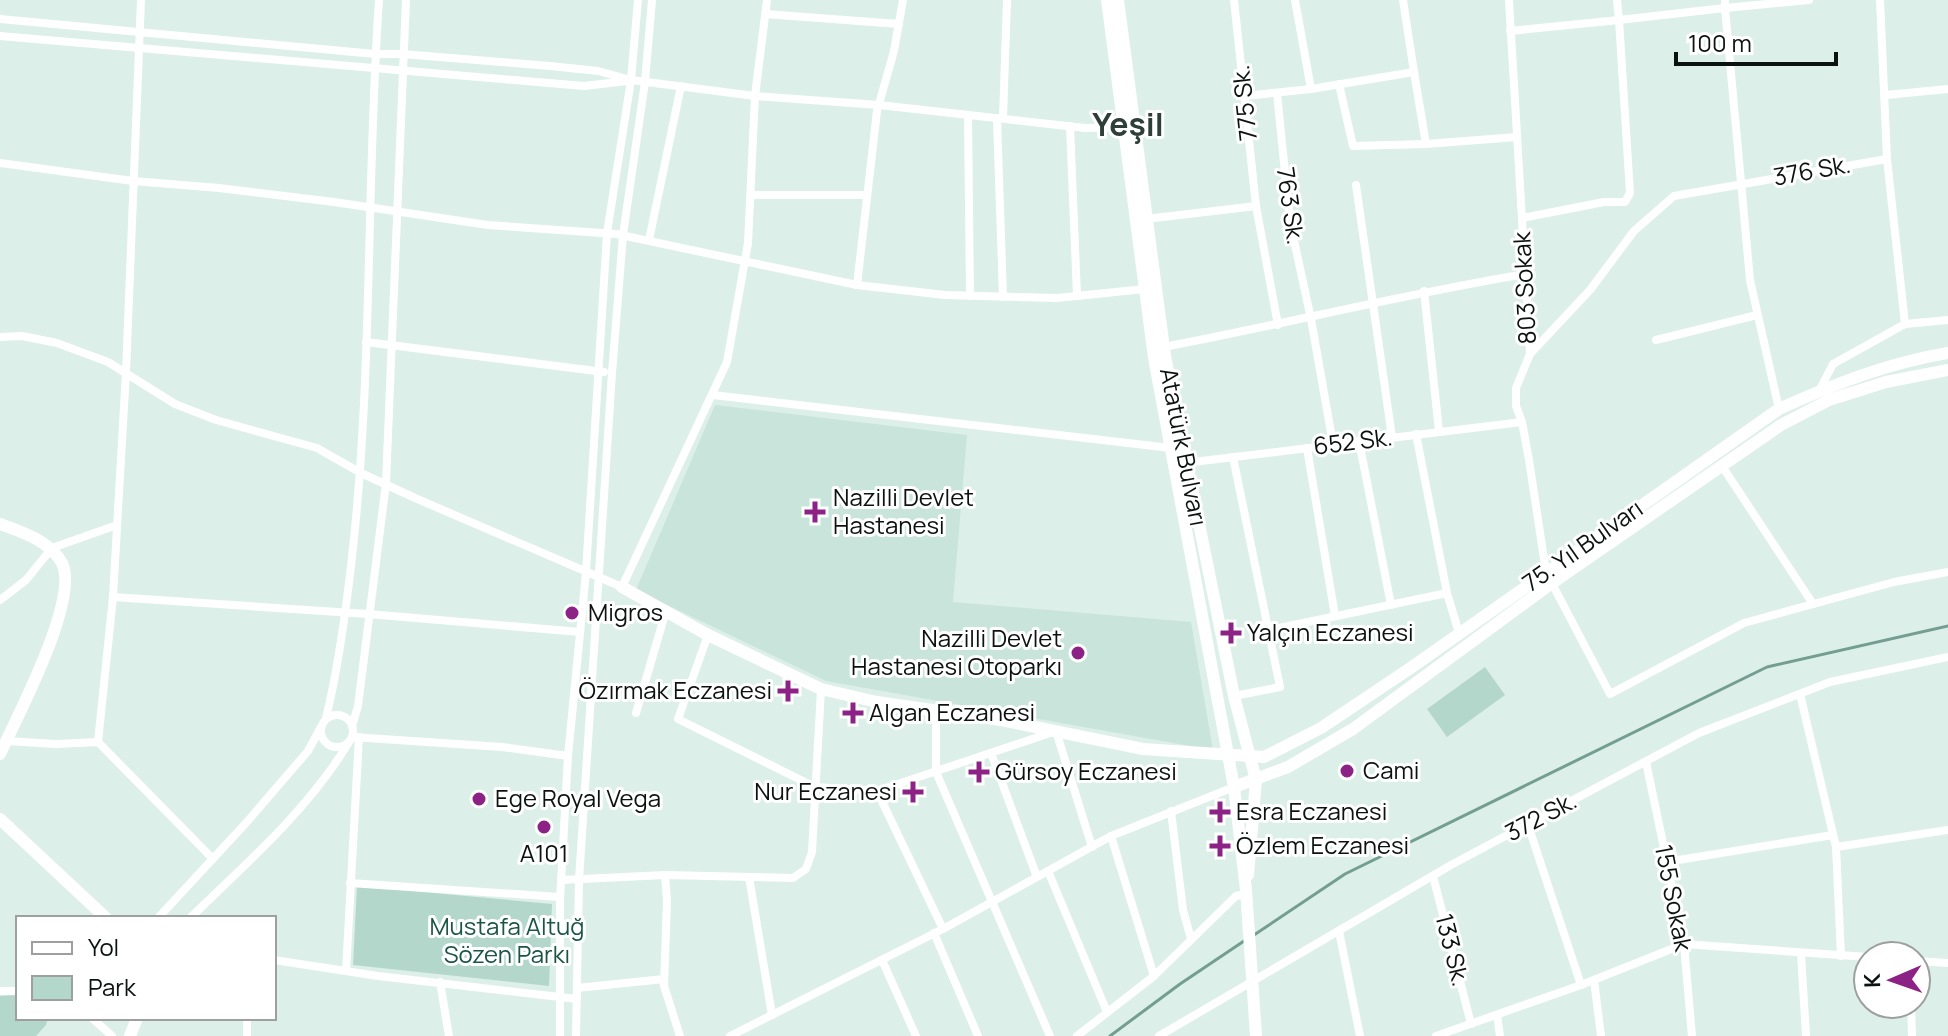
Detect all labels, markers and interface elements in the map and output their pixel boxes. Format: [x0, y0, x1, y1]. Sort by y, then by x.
scale bar [1676, 16, 1836, 66]
text: 100 m [1688, 26, 1752, 59]
street label: 775 Sk. [1223, 64, 1264, 143]
district label: Yeşil [1092, 102, 1164, 146]
street label: 376 Sk. [1771, 147, 1853, 193]
street label: 763 Sk. [1270, 165, 1313, 247]
street label: 803 Sokak [1504, 230, 1543, 345]
street label: Atatürk Bulvarı [1153, 365, 1216, 529]
street label: 652 Sk. [1311, 419, 1394, 462]
place label: Nazilli Devlet Hastanesi [833, 480, 974, 541]
street label: 75. Yıl Bulvarı [1515, 491, 1649, 598]
marker: Nazilli Devlet Hastanesi [804, 501, 826, 523]
place label: Migros [588, 595, 663, 628]
marker: Migros [563, 604, 581, 622]
place label: Yalçın Eczanesi [1247, 615, 1414, 648]
place label: Nazilli Devlet Hastanesi Otoparkı [851, 621, 1062, 682]
marker: Yalçın Eczanesi [1222, 624, 1240, 642]
marker: Nazilli Devlet Hastanesi Otoparkı [1069, 644, 1087, 662]
place label: Özırmak Eczanesi [579, 673, 772, 706]
marker: Özırmak Eczanesi [779, 682, 797, 700]
place label: Algan Eczanesi [869, 695, 1035, 728]
marker: Algan Eczanesi [844, 704, 862, 722]
place label: Cami [1363, 753, 1419, 786]
place label: Gürsoy Eczanesi [995, 754, 1177, 787]
marker: Cami [1338, 762, 1356, 780]
marker: Gürsoy Eczanesi [970, 763, 988, 781]
place label: Nur Eczanesi [754, 774, 897, 807]
place label: Ege Royal Vega [495, 781, 661, 814]
marker: Nur Eczanesi [904, 783, 922, 801]
street label: 372 Sk. [1499, 783, 1582, 848]
marker: Ege Royal Vega [470, 790, 488, 808]
place label: Esra Eczanesi [1236, 794, 1387, 827]
marker: Esra Eczanesi [1211, 803, 1229, 821]
marker: A101 [535, 818, 553, 836]
place label: Özlem Eczanesi [1236, 828, 1409, 861]
place label: A101 [520, 836, 568, 869]
marker: Özlem Eczanesi [1211, 837, 1229, 855]
street label: 155 Sokak [1648, 842, 1701, 955]
park label: Mustafa Altuğ Sözen Parkı [429, 909, 585, 970]
street label: 133 Sk. [1429, 910, 1478, 989]
legend [16, 916, 276, 1020]
text: Yol [88, 930, 119, 963]
north arrow [1852, 940, 1932, 1020]
text: Park [88, 970, 137, 1003]
text: K [1857, 972, 1887, 988]

